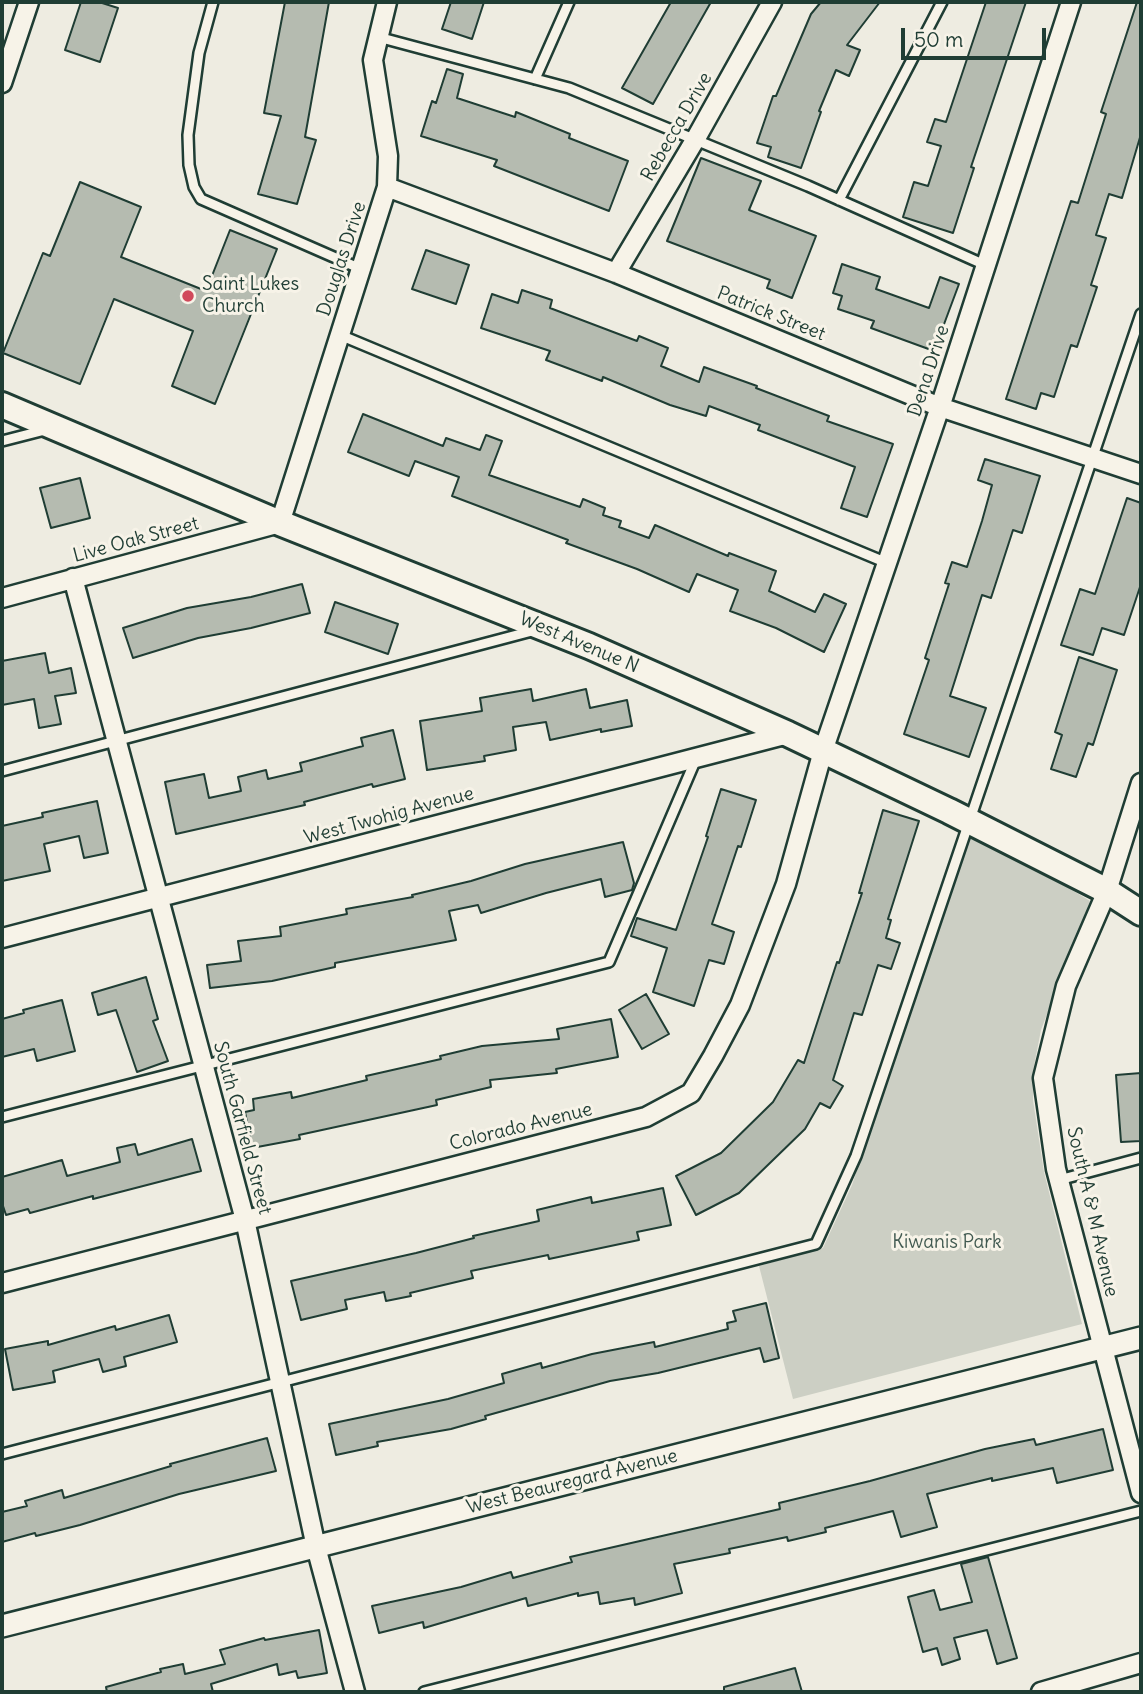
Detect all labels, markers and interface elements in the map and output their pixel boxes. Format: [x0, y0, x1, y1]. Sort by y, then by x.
scale bar [905, 14, 1050, 58]
text: 50 m [914, 26, 963, 53]
street label: Rebecca Drive [637, 68, 717, 186]
street label: Douglas Drive [313, 199, 371, 319]
place label: Saint Lukes Church [202, 274, 299, 318]
street label: Patrick Street [714, 282, 828, 346]
marker: Saint Lukes Church [180, 288, 196, 304]
street label: Dena Drive [903, 322, 955, 420]
street label: Live Oak Street [71, 512, 201, 568]
street label: West Avenue N [516, 608, 642, 678]
street label: West Twohig Avenue [302, 782, 476, 850]
street label: South Garfield Street [208, 1039, 276, 1217]
street label: Colorado Avenue [447, 1098, 595, 1156]
street label: South A & M Avenue [1061, 1125, 1123, 1299]
park label: Kiwanis Park [892, 1232, 1002, 1254]
street label: West Beauregard Avenue [464, 1445, 680, 1519]

